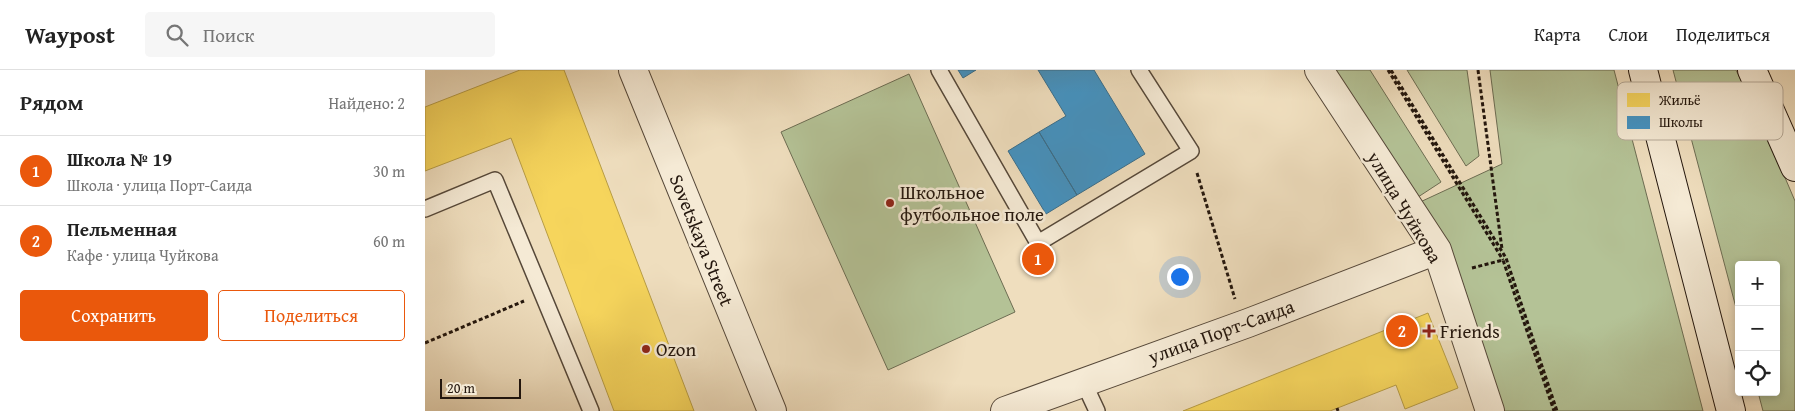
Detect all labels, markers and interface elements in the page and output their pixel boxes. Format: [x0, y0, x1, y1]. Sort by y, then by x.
search box [145, 12, 495, 57]
text: Waypost [25, 17, 115, 52]
icon: search [163, 21, 191, 49]
text: Поиск [203, 21, 255, 49]
text: Карта [1534, 21, 1581, 48]
text: Слои [1609, 21, 1648, 48]
text: Поделиться [1676, 21, 1770, 48]
legend [1617, 82, 1783, 140]
text: Рядом [20, 87, 83, 118]
text: Жильё [1658, 90, 1701, 110]
text: Найдено: 2 [328, 91, 405, 115]
text: Школы [1659, 112, 1703, 132]
text: Школа № 19 [67, 145, 172, 173]
street label: улица Чуйкова [1360, 145, 1449, 268]
text: 1 [32, 159, 40, 183]
text: 30 m [373, 159, 405, 183]
street label: Sovetskaya Street [663, 170, 741, 310]
text: Школа · улица Порт-Саида [67, 173, 252, 197]
place label: Школьное футбольное поле [900, 178, 1044, 228]
marker: Школьное футбольное поле [884, 197, 896, 209]
text: Пельменная [67, 215, 177, 243]
text: 2 [32, 229, 40, 253]
text: 60 m [373, 229, 405, 253]
pin: 1 [1022, 240, 1054, 278]
text: Кафе · улица Чуйкова [67, 243, 219, 267]
map controls [1735, 261, 1780, 396]
button: + [1735, 261, 1780, 306]
your location [1167, 264, 1193, 290]
button: Сохранить [20, 290, 208, 341]
button: Поделиться [218, 290, 405, 341]
street label: улица Порт-Саида [1143, 292, 1298, 371]
button: − [1735, 306, 1780, 351]
pin: 2 [1386, 312, 1418, 350]
place label: Friends [1440, 317, 1500, 345]
marker: Friends [1422, 324, 1436, 338]
place label: Ozon [656, 335, 697, 363]
marker: Ozon [640, 343, 652, 355]
button: locate [1735, 351, 1780, 396]
scale bar [440, 376, 521, 399]
text: 20 m [447, 378, 475, 398]

